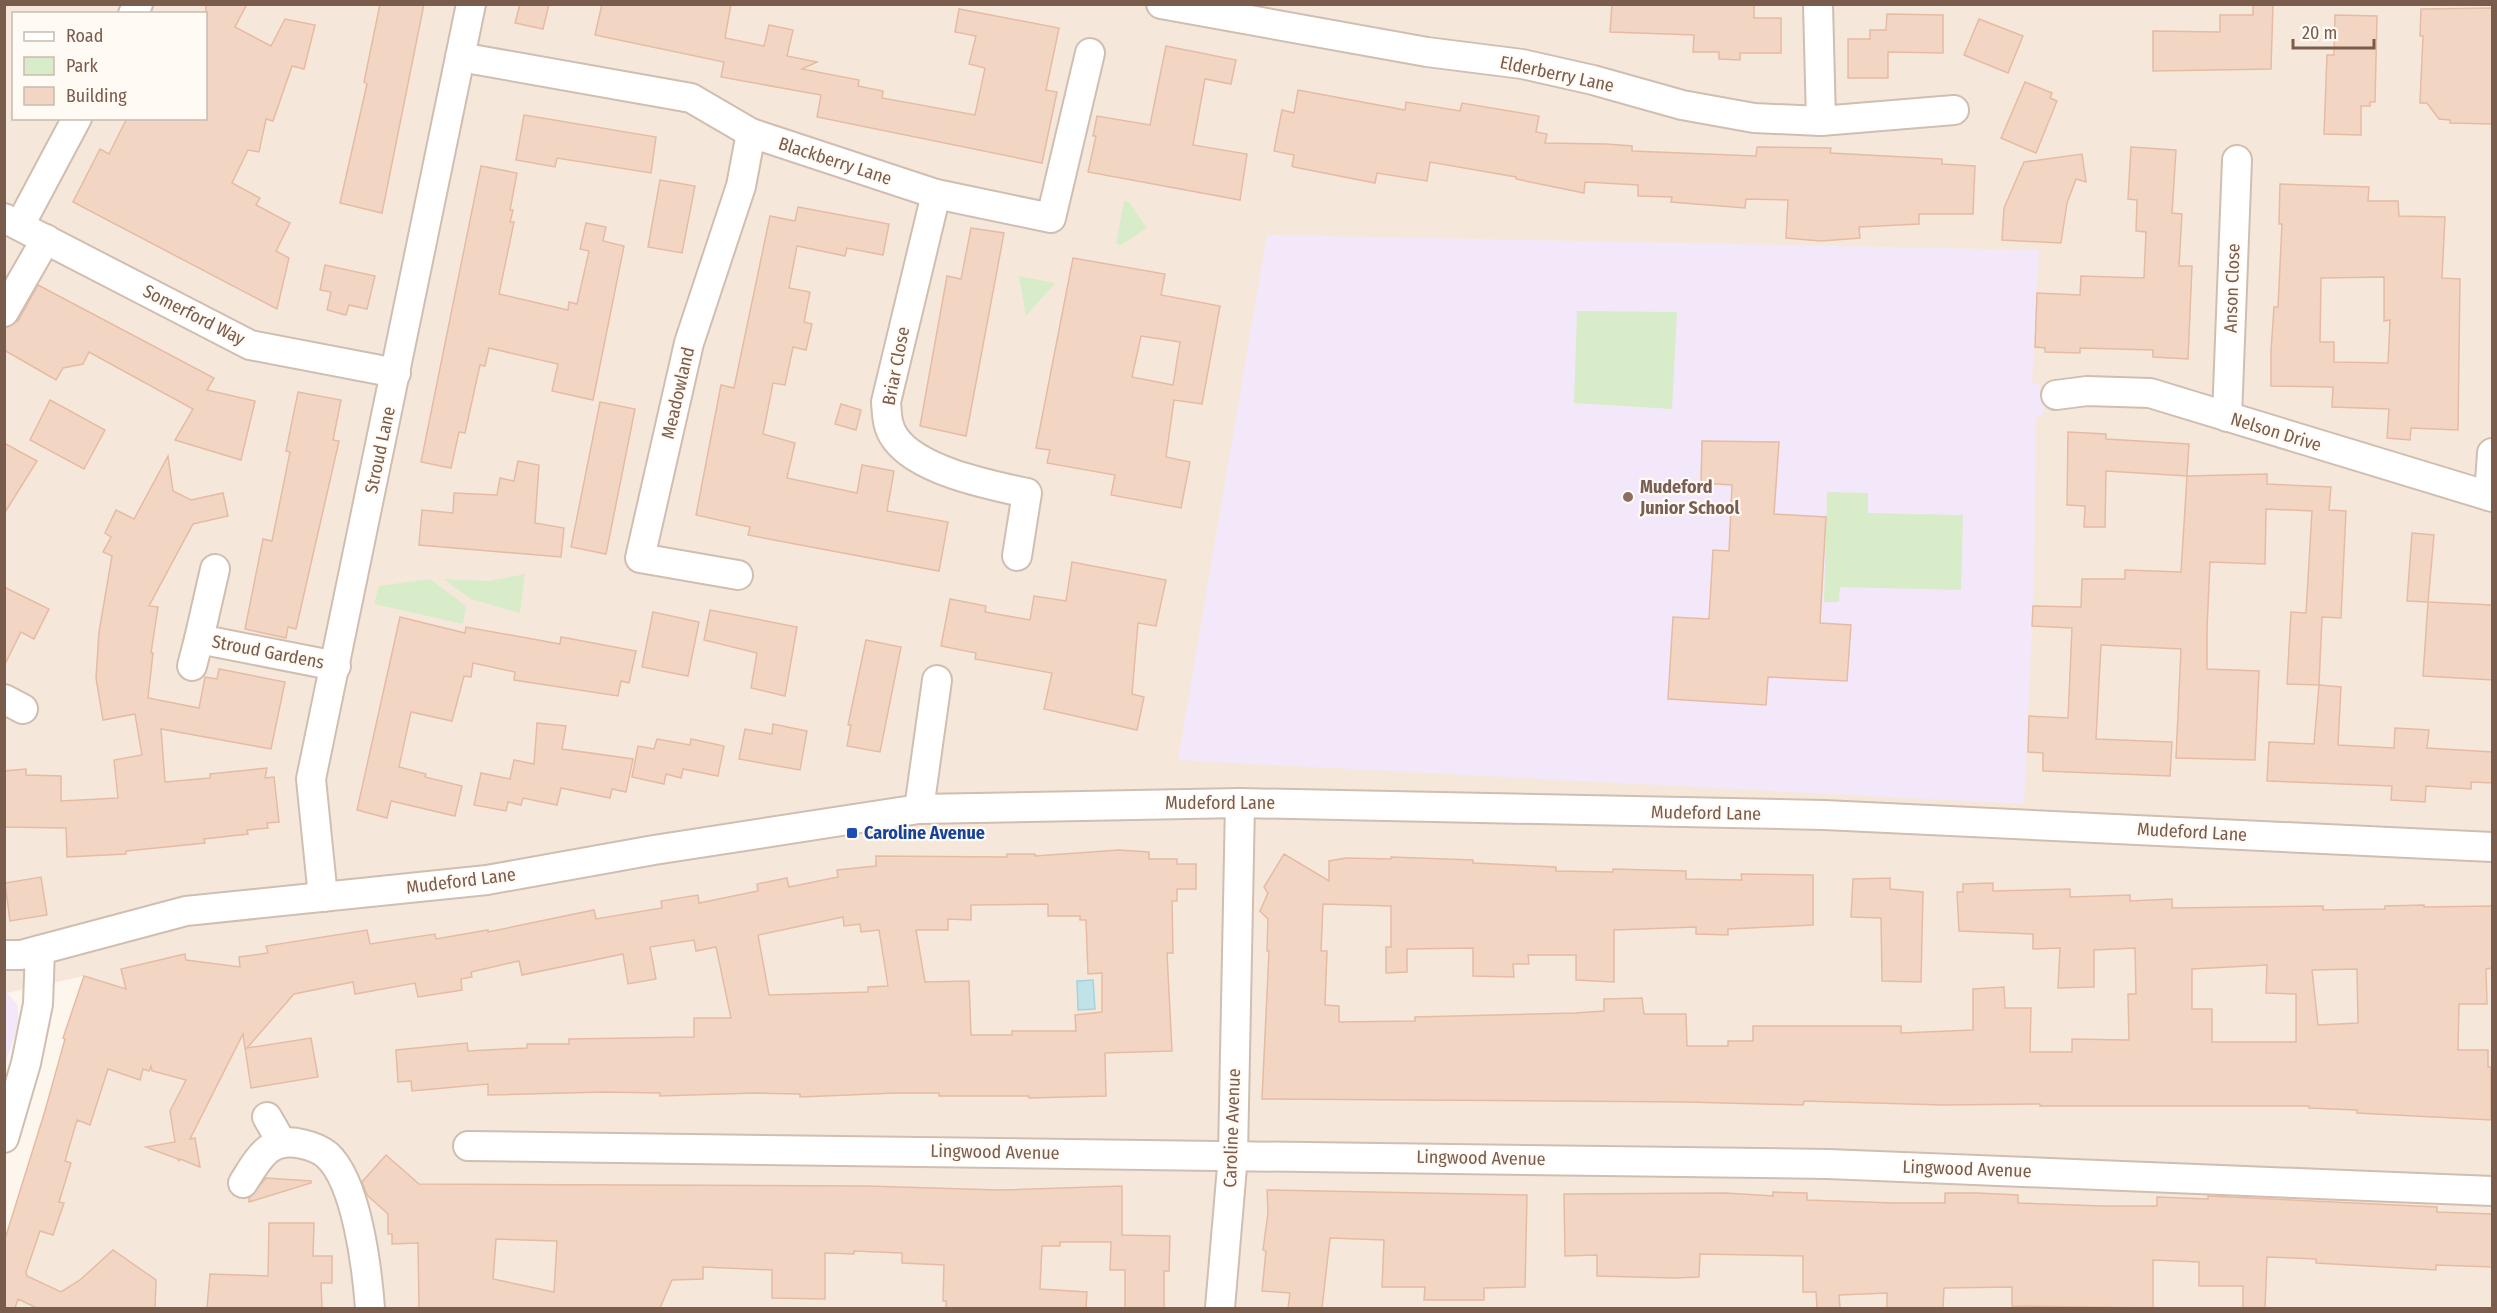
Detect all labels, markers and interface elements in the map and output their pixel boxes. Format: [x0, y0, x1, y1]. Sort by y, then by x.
legend [12, 12, 207, 120]
scale bar [2293, 12, 2374, 50]
text: 20 m [2302, 22, 2337, 44]
text: Road [66, 25, 103, 47]
street label: Elderberry Lane [1498, 51, 1616, 97]
text: Park [66, 55, 99, 77]
text: Building [66, 85, 127, 107]
street label: Blackberry Lane [776, 132, 894, 190]
street label: Anson Close [2219, 243, 2245, 333]
street label: Somerford Way [139, 280, 249, 350]
street label: Briar Close [878, 325, 914, 407]
street label: Meadowland [657, 345, 699, 441]
street label: Stroud Lane [360, 404, 400, 496]
street label: Nelson Drive [2228, 408, 2324, 456]
place label: Mudeford Junior School [1639, 476, 1739, 519]
marker: Mudeford Junior School [1621, 490, 1635, 504]
street label: Stroud Gardens [210, 630, 326, 674]
street label: Mudeford Lane [1165, 792, 1275, 814]
street label: Mudeford Lane [1651, 801, 1761, 825]
street label: Mudeford Lane [2136, 818, 2248, 846]
place label: Caroline Avenue [864, 822, 985, 844]
marker: Caroline Avenue [845, 826, 859, 840]
street label: Mudeford Lane [405, 863, 517, 899]
street label: Caroline Avenue [1219, 1068, 1245, 1188]
street label: Lingwood Avenue [930, 1140, 1060, 1164]
street label: Lingwood Avenue [1416, 1146, 1546, 1170]
street label: Lingwood Avenue [1902, 1156, 2032, 1182]

